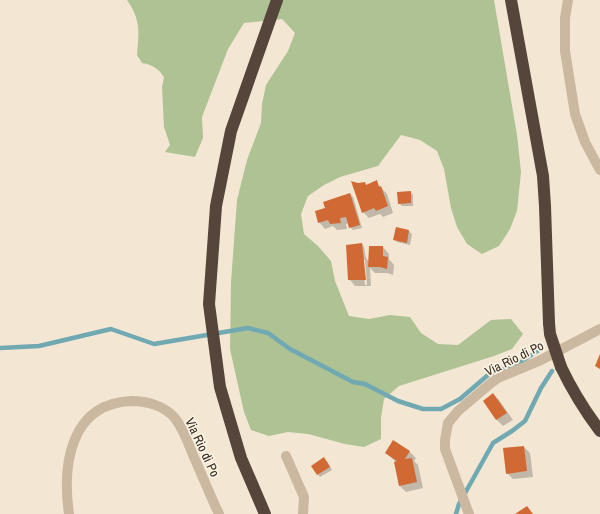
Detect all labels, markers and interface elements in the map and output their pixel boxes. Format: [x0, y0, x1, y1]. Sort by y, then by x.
street label: Via Rio di Po [482, 337, 546, 380]
street label: Via Rio di Po [181, 415, 224, 480]

